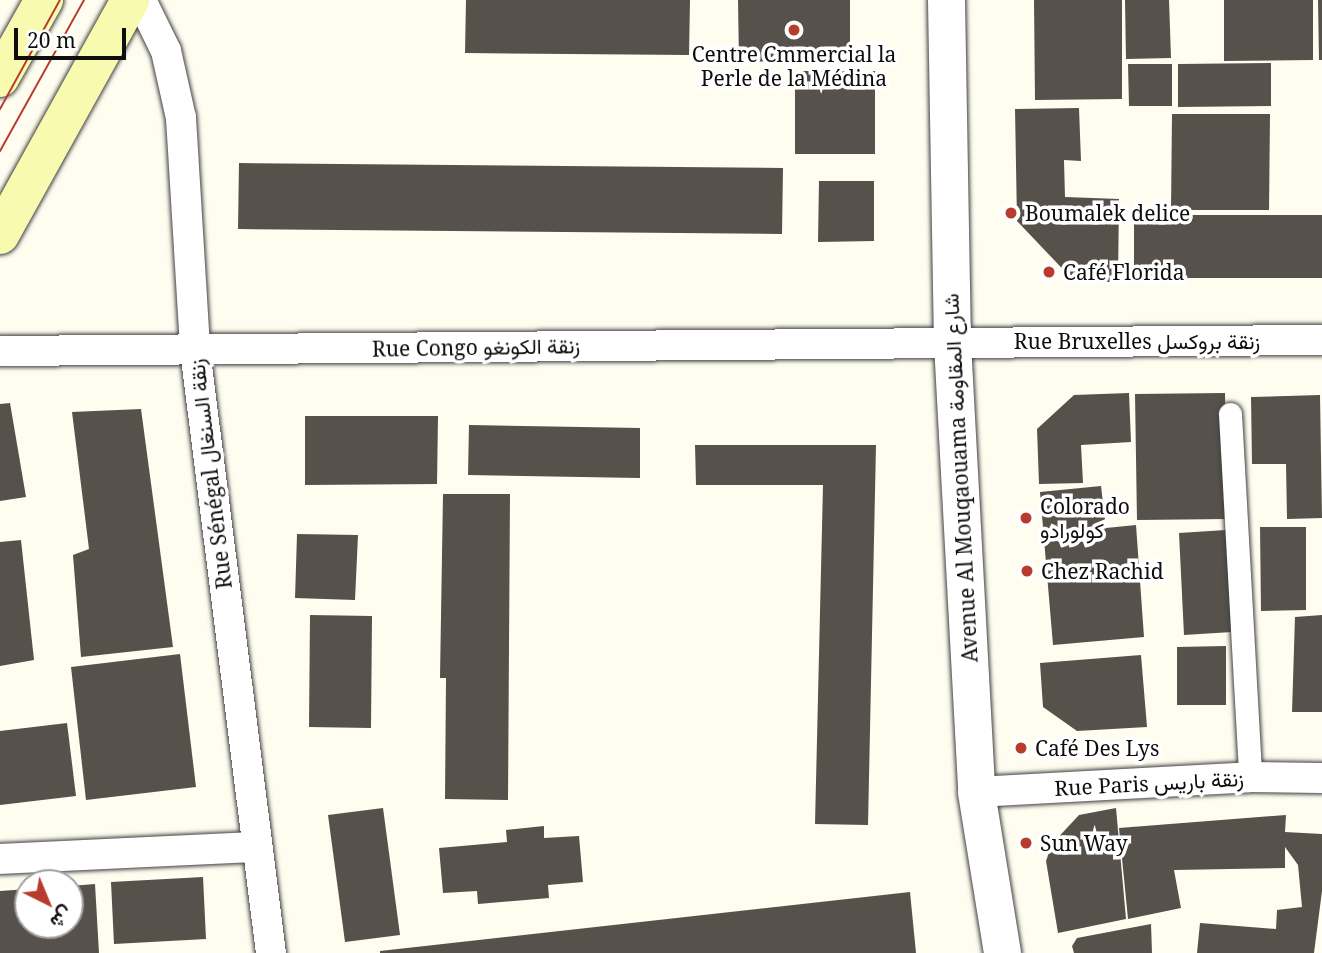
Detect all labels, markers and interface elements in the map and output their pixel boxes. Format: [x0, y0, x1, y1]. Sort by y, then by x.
scale bar [18, 14, 130, 58]
marker: Centre Cmmercial la Perle de la Médina [786, 22, 802, 38]
text: 20 m [27, 26, 76, 54]
place label: Centre Cmmercial la Perle de la Médina [692, 41, 896, 91]
place label: Boumalek delice [1025, 200, 1190, 226]
marker: Boumalek delice [1003, 205, 1019, 221]
place label: Café Florida [1063, 259, 1185, 285]
marker: Café Florida [1041, 264, 1057, 280]
street label: Avenue Al Mouqaouama شارع المقاومة [938, 293, 982, 663]
street label: Rue Bruxelles زنقة بروكسل [1014, 328, 1260, 354]
street label: Rue Congo زنقة الكونغو [372, 333, 580, 361]
street label: Rue Sénégal زنقة السنغال [183, 358, 237, 590]
place label: Colorado كولورادو [1040, 493, 1130, 543]
marker: Colorado كولورادو [1018, 510, 1034, 526]
place label: Chez Rachid [1041, 558, 1164, 584]
marker: Chez Rachid [1019, 563, 1035, 579]
place label: Café Des Lys [1035, 735, 1159, 761]
marker: Café Des Lys [1013, 740, 1029, 756]
street label: Rue Paris زنقة باريس [1054, 765, 1244, 801]
place label: Sun Way [1040, 830, 1128, 856]
marker: Sun Way [1018, 835, 1034, 851]
north arrow [14, 869, 84, 939]
text: ش [45, 901, 79, 935]

